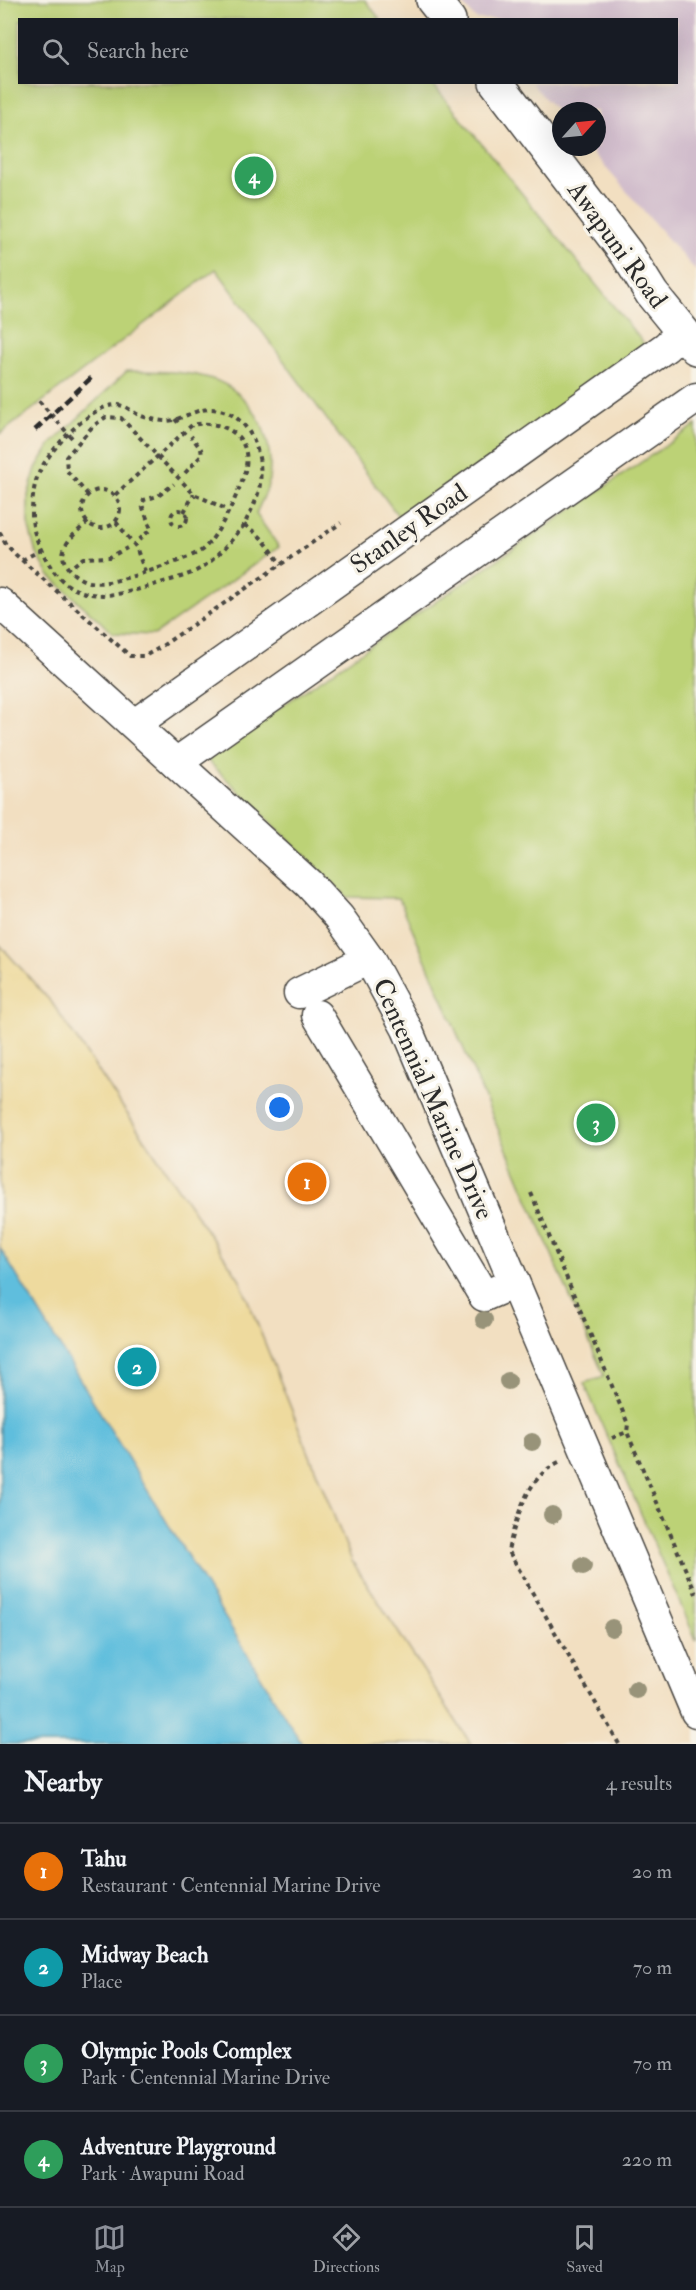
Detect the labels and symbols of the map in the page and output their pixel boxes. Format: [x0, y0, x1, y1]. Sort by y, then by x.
north arrow [552, 102, 606, 156]
pin: 4 [234, 154, 274, 198]
street label: Awapuni Road [559, 174, 674, 316]
street label: Stanley Road [344, 477, 474, 581]
street label: Centennial Marine Drive [365, 973, 501, 1225]
your location [265, 1093, 294, 1122]
pin: 3 [576, 1100, 616, 1146]
pin: 1 [288, 1160, 326, 1204]
pin: 2 [118, 1344, 156, 1390]

